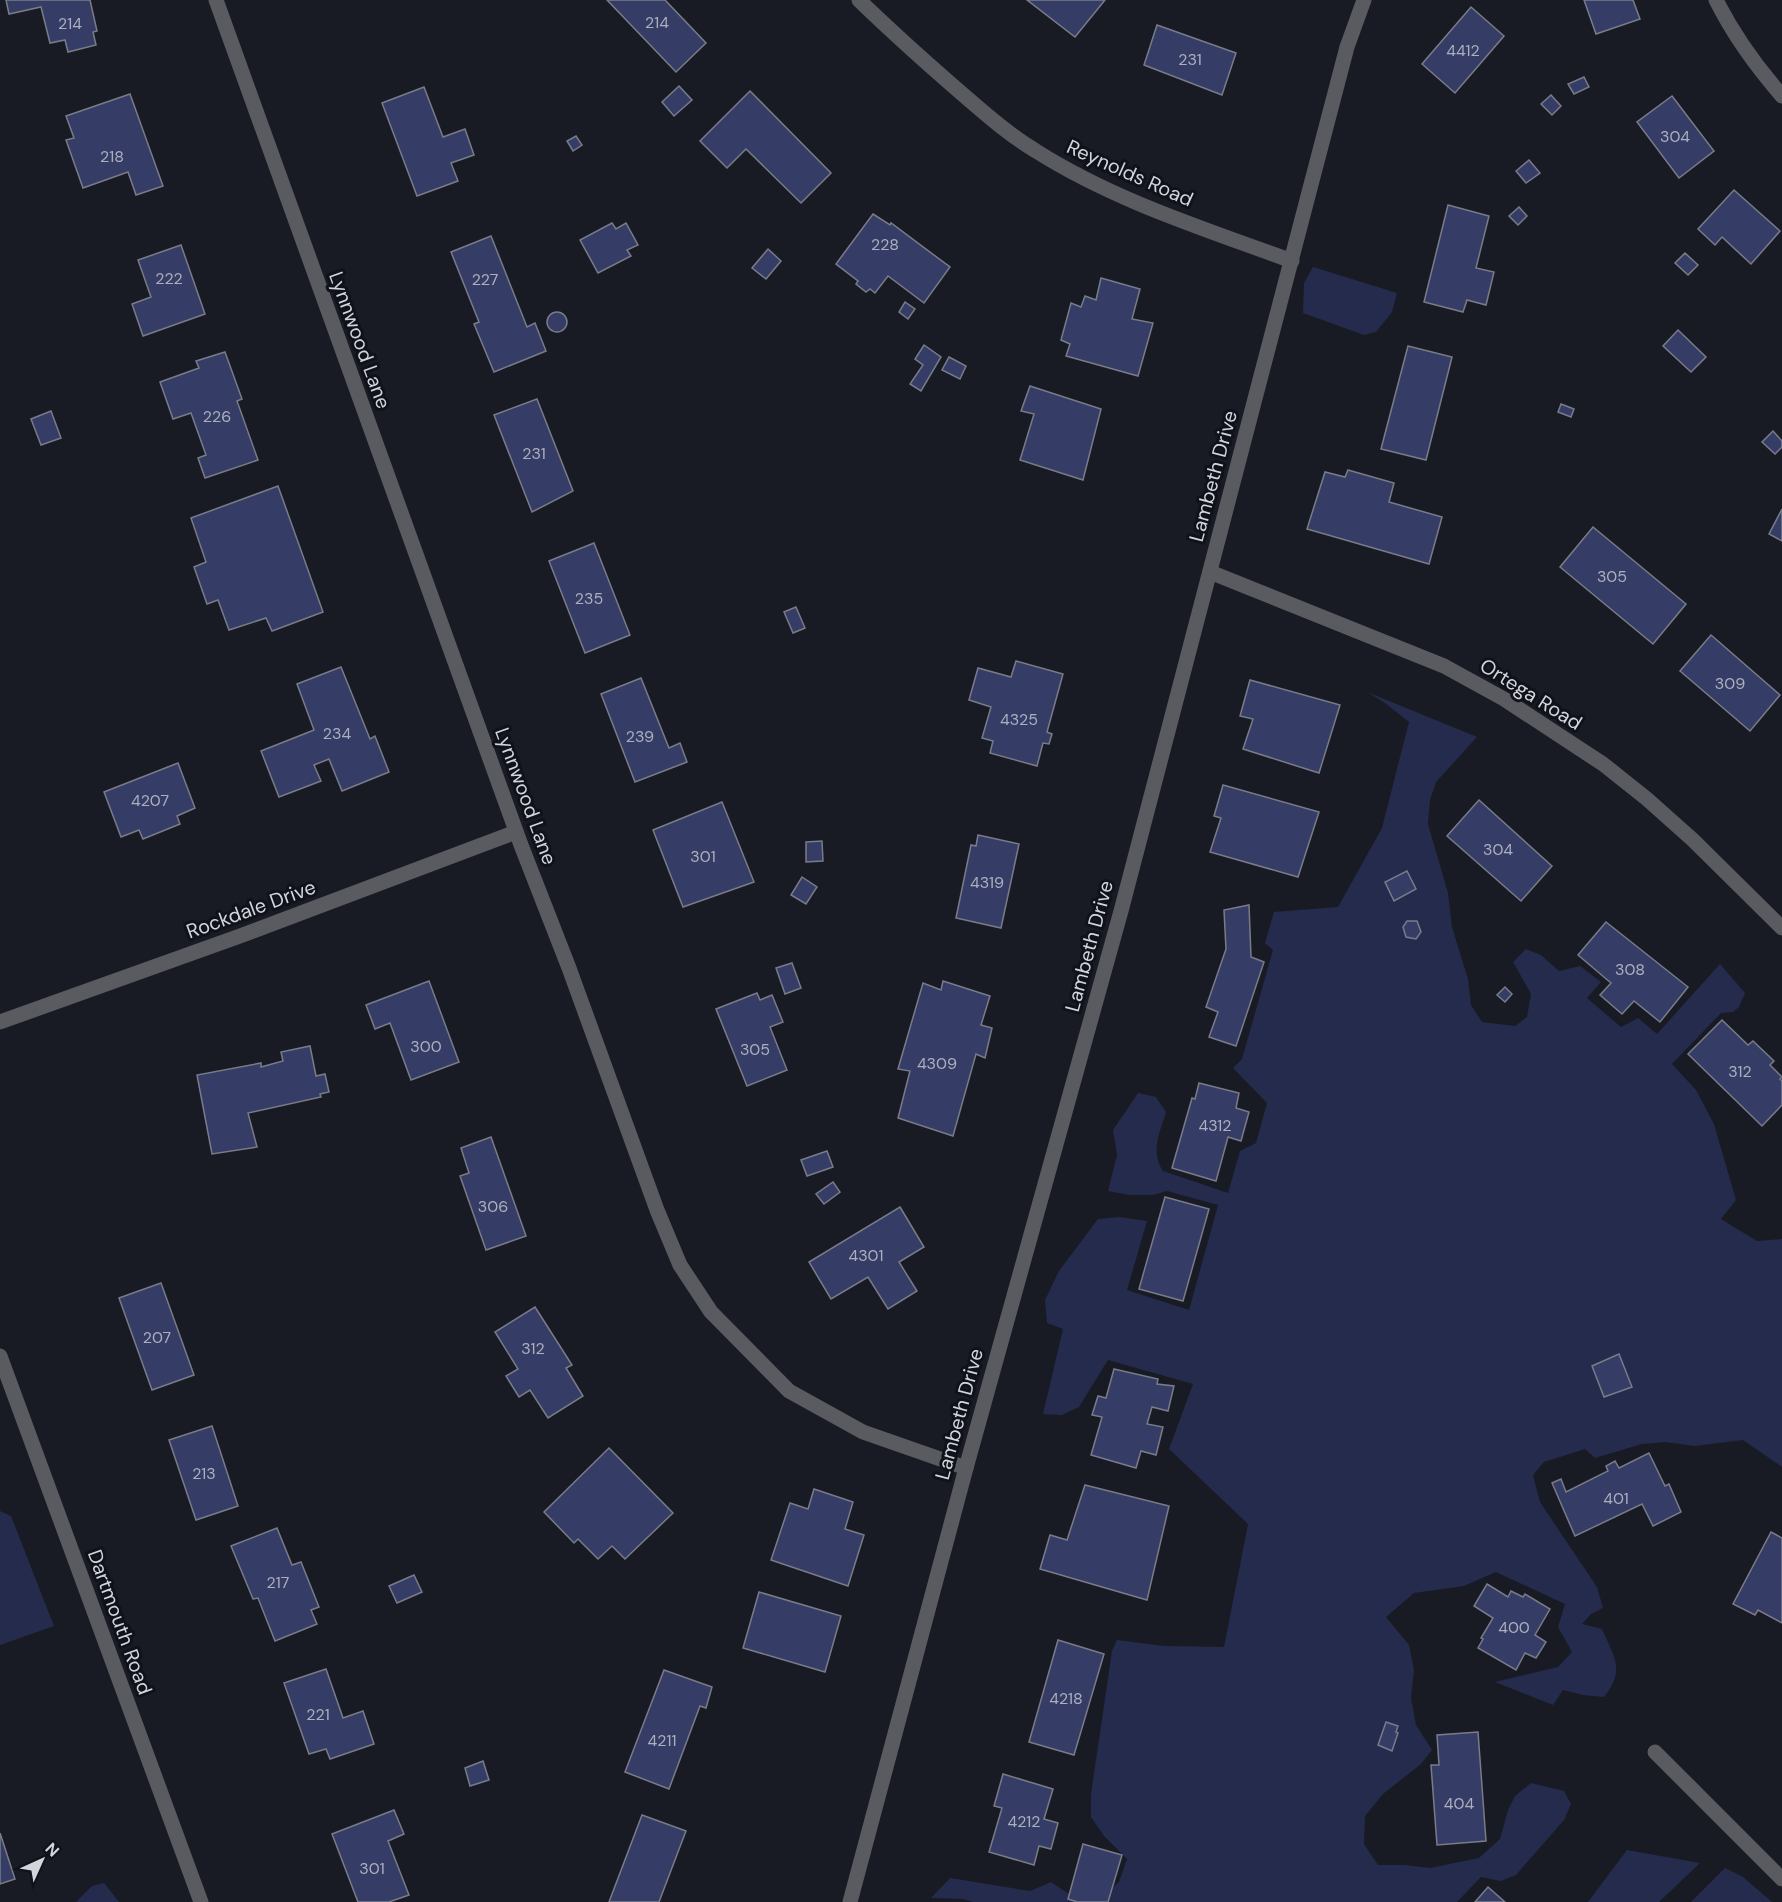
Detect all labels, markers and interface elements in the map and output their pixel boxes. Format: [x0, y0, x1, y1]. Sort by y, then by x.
house number: 214 [645, 12, 669, 33]
house number: 214 [58, 13, 82, 34]
house number: 4412 [1446, 40, 1480, 61]
house number: 231 [1178, 49, 1202, 70]
house number: 304 [1660, 126, 1690, 147]
street label: Reynolds Road [1063, 134, 1197, 212]
house number: 218 [100, 146, 124, 167]
house number: 228 [871, 234, 899, 255]
house number: 222 [155, 268, 183, 289]
street label: Lynnwood Lane [323, 268, 397, 412]
house number: 227 [472, 269, 498, 290]
house number: 226 [203, 406, 231, 427]
street label: Lambeth Drive [1183, 408, 1243, 544]
house number: 231 [522, 443, 546, 464]
house number: 305 [1597, 566, 1627, 587]
house number: 235 [575, 588, 603, 609]
street label: Ortega Road [1475, 652, 1587, 736]
house number: 309 [1715, 673, 1745, 694]
house number: 4325 [1000, 709, 1038, 730]
house number: 234 [323, 723, 351, 744]
street label: Lynnwood Lane [489, 724, 563, 868]
house number: 239 [626, 726, 654, 747]
house number: 4207 [131, 790, 169, 811]
house number: 304 [1483, 839, 1513, 860]
house number: 301 [690, 846, 716, 867]
house number: 4319 [970, 872, 1004, 893]
street label: Rockdale Drive [183, 874, 319, 944]
street label: Lambeth Drive [1059, 878, 1119, 1014]
house number: 308 [1615, 959, 1645, 980]
house number: 300 [410, 1036, 442, 1057]
house number: 305 [740, 1039, 770, 1060]
house number: 4309 [917, 1053, 957, 1074]
house number: 312 [1728, 1061, 1752, 1082]
house number: 4312 [1198, 1115, 1232, 1136]
house number: 306 [478, 1196, 508, 1217]
house number: 4301 [848, 1245, 884, 1266]
house number: 207 [143, 1327, 171, 1348]
house number: 312 [521, 1338, 545, 1359]
street label: Lambeth Drive [929, 1346, 989, 1482]
house number: 213 [192, 1463, 216, 1484]
house number: 401 [1603, 1488, 1629, 1509]
street label: Dartmouth Road [82, 1546, 158, 1698]
house number: 217 [267, 1572, 289, 1593]
house number: 400 [1498, 1617, 1530, 1638]
house number: 4218 [1049, 1688, 1083, 1709]
house number: 221 [306, 1704, 330, 1725]
house number: 4211 [648, 1730, 676, 1751]
house number: 404 [1444, 1793, 1474, 1814]
house number: 4212 [1007, 1811, 1041, 1832]
north arrow [12, 1830, 72, 1890]
text: N [41, 1838, 64, 1861]
house number: 301 [359, 1858, 385, 1879]

